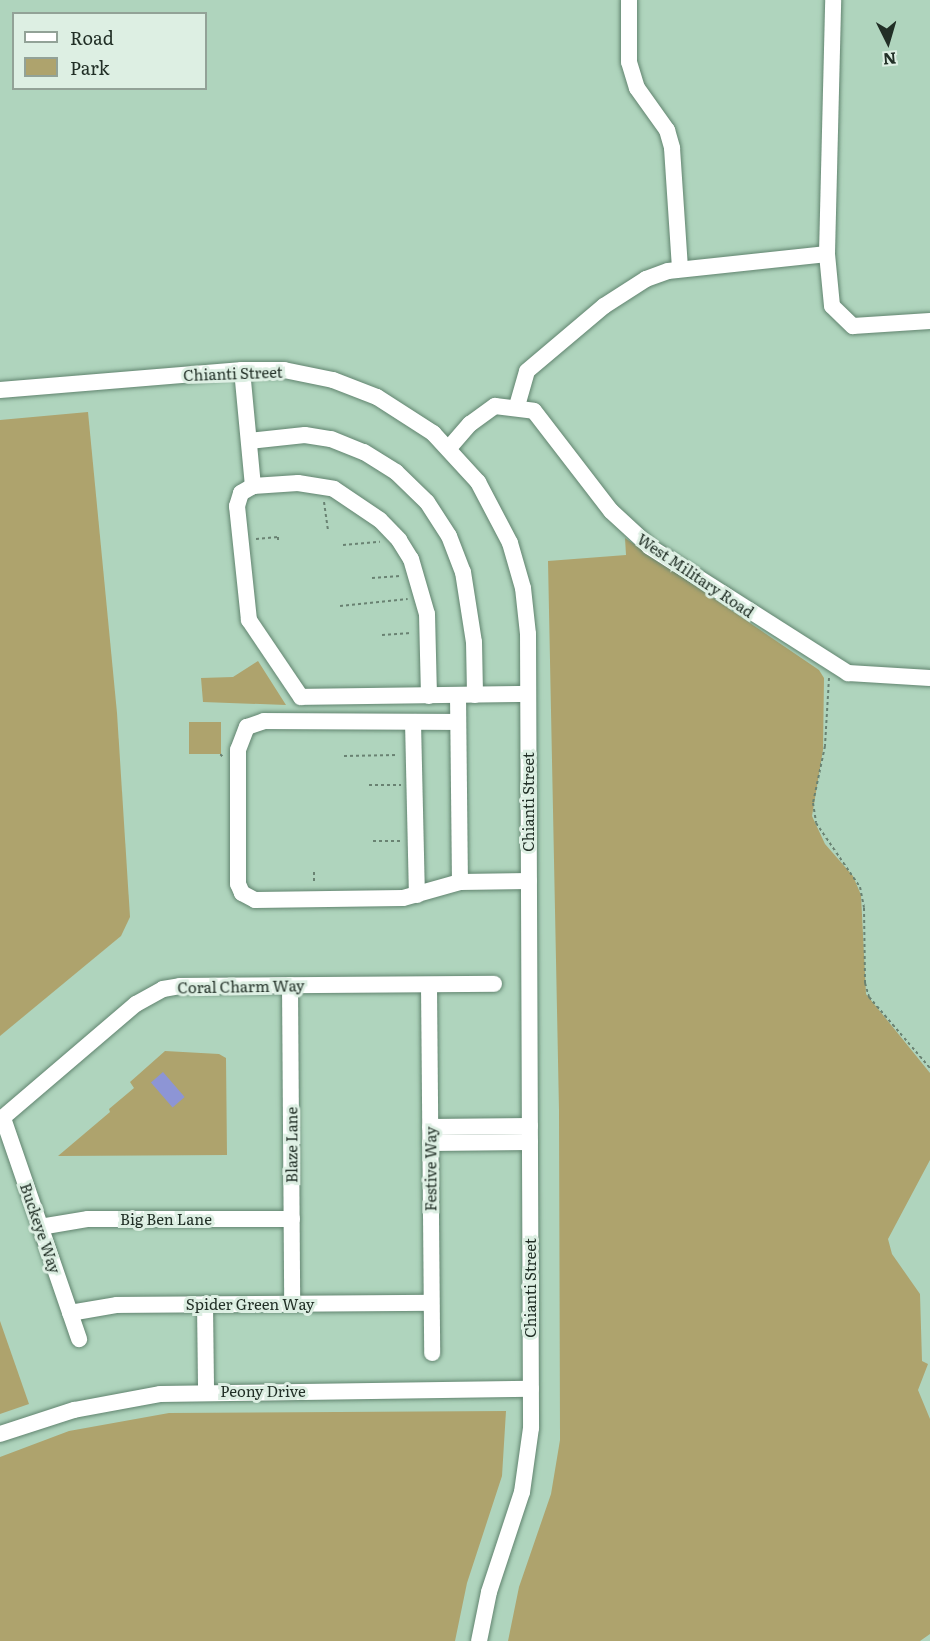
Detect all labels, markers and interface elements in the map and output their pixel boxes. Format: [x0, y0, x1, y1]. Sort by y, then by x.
legend [12, 12, 207, 90]
north arrow [858, 12, 918, 72]
text: Road [70, 24, 114, 51]
text: N [882, 47, 897, 72]
text: Park [70, 54, 109, 81]
street label: Chianti Street [183, 362, 283, 384]
street label: West Military Road [634, 529, 758, 621]
street label: Chianti Street [519, 752, 537, 852]
street label: Coral Charm Way [177, 976, 305, 996]
street label: Blaze Lane [282, 1107, 300, 1183]
street label: Festive Way [421, 1127, 439, 1211]
street label: Buckeye Way [17, 1180, 65, 1276]
street label: Big Ben Lane [120, 1210, 212, 1228]
street label: Chianti Street [521, 1238, 539, 1338]
street label: Spider Green Way [186, 1295, 314, 1313]
street label: Peony Drive [220, 1382, 306, 1400]

